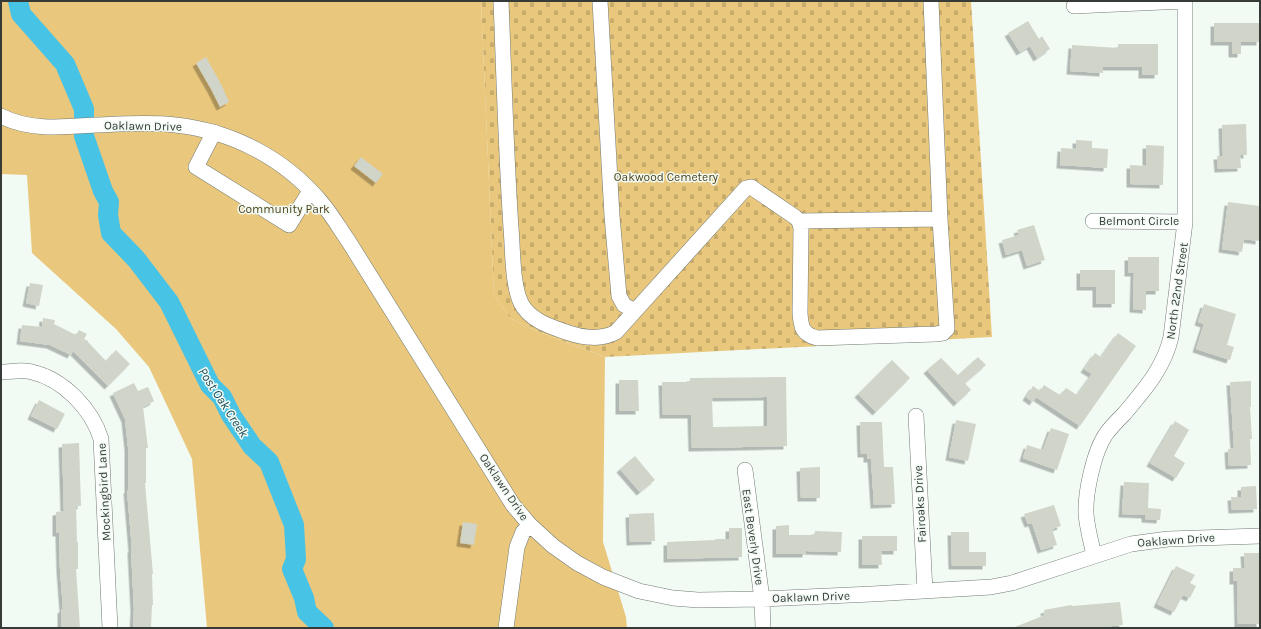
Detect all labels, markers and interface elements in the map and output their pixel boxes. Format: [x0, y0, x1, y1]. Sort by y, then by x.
street label: Oaklawn Drive [104, 118, 182, 134]
park label: Oakwood Cemetery [614, 170, 719, 184]
park label: Community Park [238, 202, 330, 216]
street label: Belmont Circle [1099, 214, 1179, 228]
street label: North 22nd Street [1163, 241, 1191, 340]
water label: Post Oak Creek [196, 365, 252, 440]
street label: Mockingbird Lane [94, 443, 114, 541]
street label: Oaklawn Drive [476, 451, 532, 523]
street label: Fairoaks Drive [911, 465, 929, 543]
street label: East Beverly Drive [739, 488, 767, 586]
street label: Oaklawn Drive [1137, 530, 1215, 550]
street label: Oaklawn Drive [772, 589, 850, 605]

